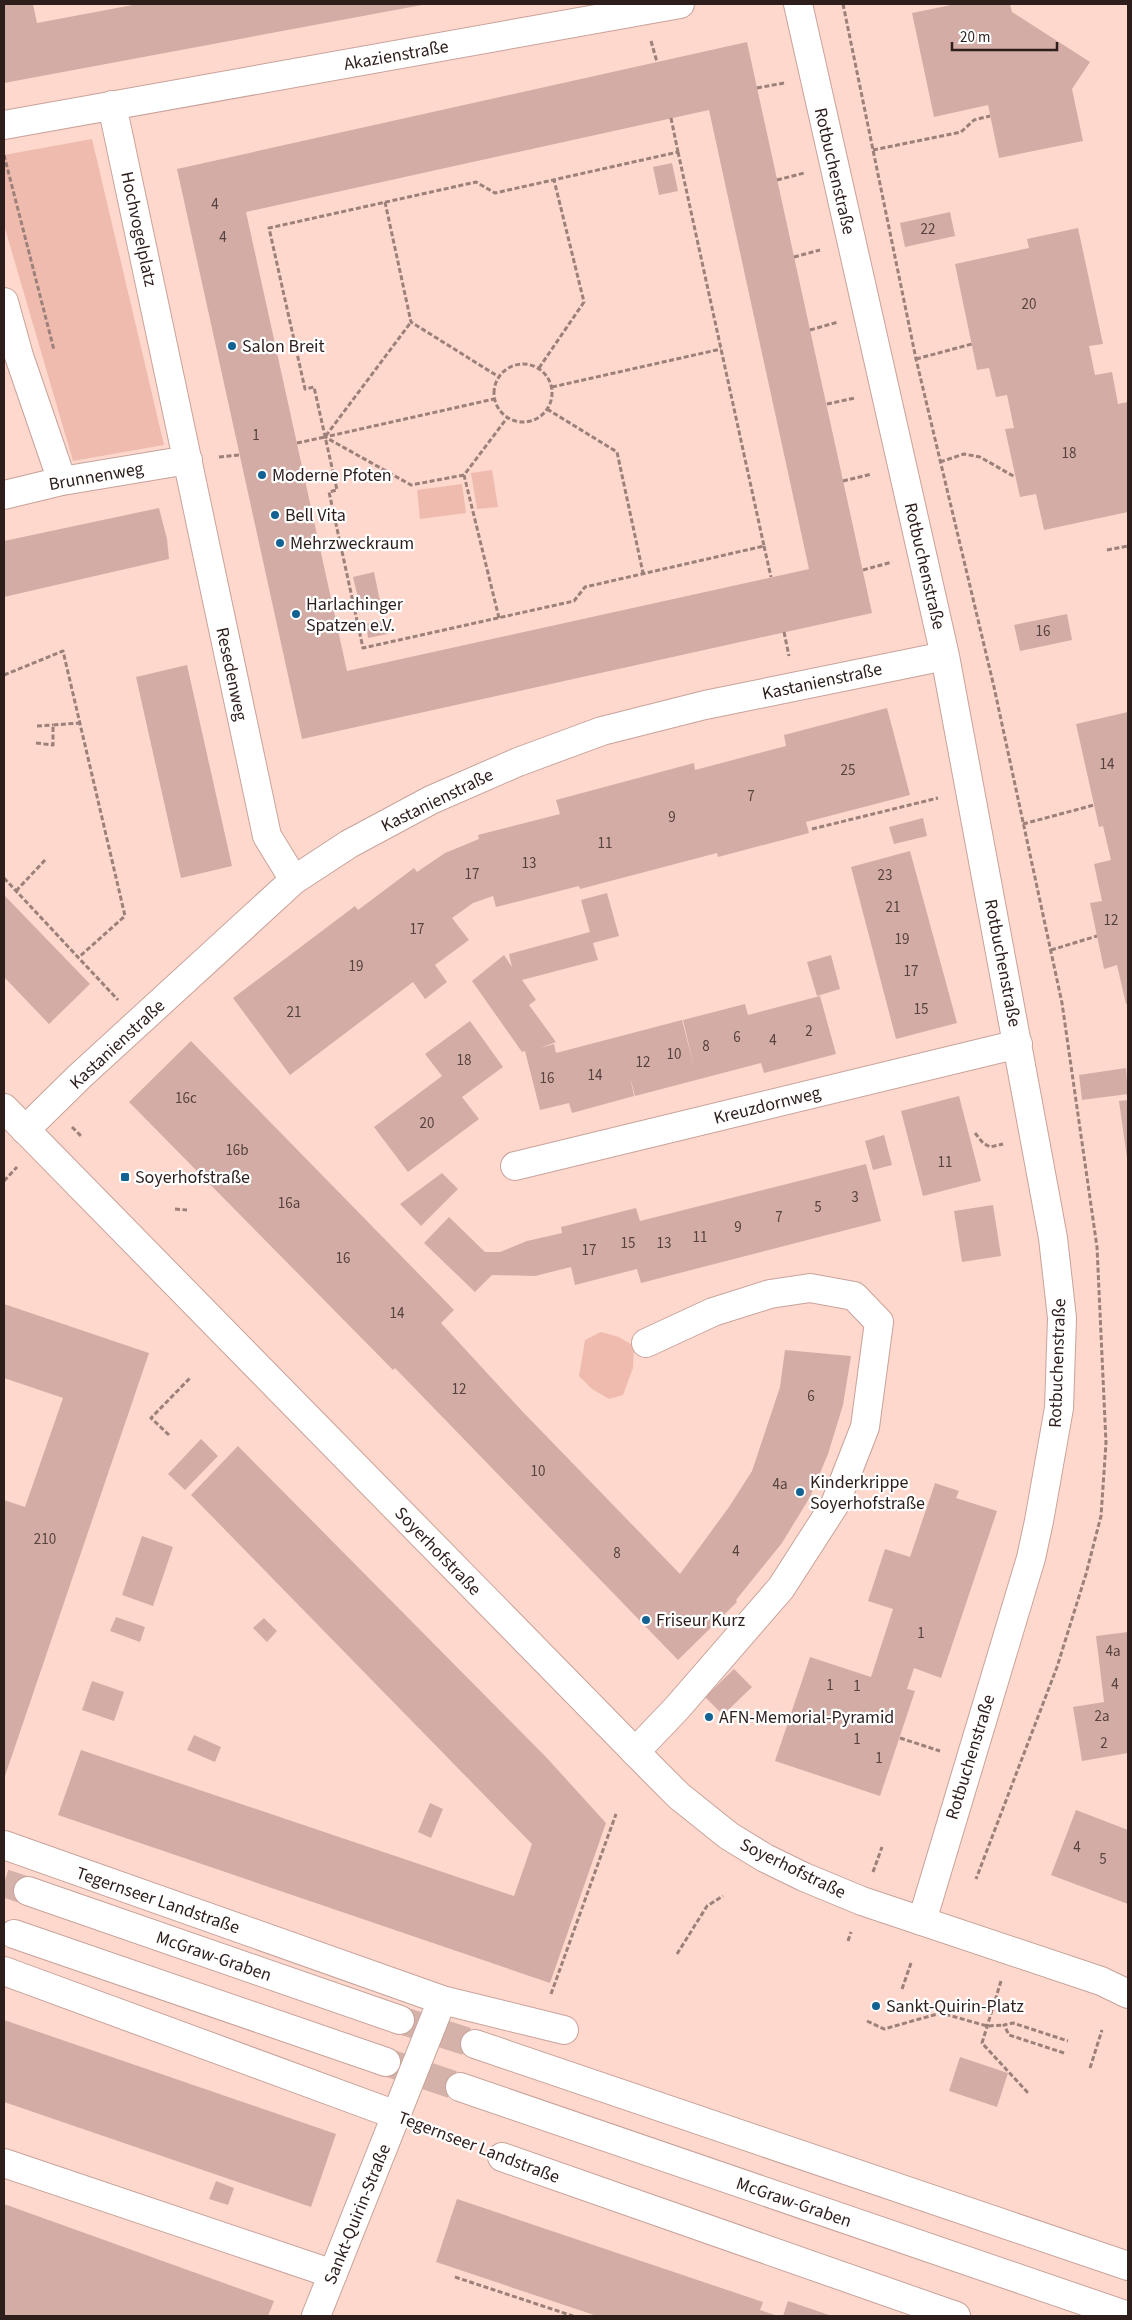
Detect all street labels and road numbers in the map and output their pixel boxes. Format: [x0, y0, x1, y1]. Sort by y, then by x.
street label: Akazienstraße [342, 34, 450, 77]
street label: Rotbuchenstraße [808, 105, 861, 237]
street label: Hochvogelplatz [114, 169, 163, 289]
street label: Brunnenweg [47, 456, 145, 497]
street label: Rotbuchenstraße [898, 500, 951, 632]
street label: Resedenweg [209, 625, 254, 723]
street label: Kastanienstraße [760, 657, 884, 706]
street label: Kastanienstraße [377, 762, 498, 838]
street label: Rotbuchenstraße [978, 897, 1027, 1029]
street label: Kastanienstraße [64, 994, 171, 1095]
street label: Kreuzdornweg [711, 1080, 823, 1131]
street label: Rotbuchenstraße [1043, 1298, 1072, 1428]
street label: Soyerhofstraße [389, 1501, 487, 1601]
street label: Rotbuchenstraße [940, 1691, 1001, 1823]
street label: Soyerhofstraße [736, 1832, 850, 1905]
street label: Tegernseer Landstraße [73, 1861, 243, 1940]
street label: McGraw-Graben [153, 1925, 275, 1988]
street label: Tegernseer Landstraße [394, 2105, 563, 2190]
street label: Sankt-Quirin-Straße [318, 2140, 397, 2288]
street label: McGraw-Graben [733, 2171, 855, 2234]

